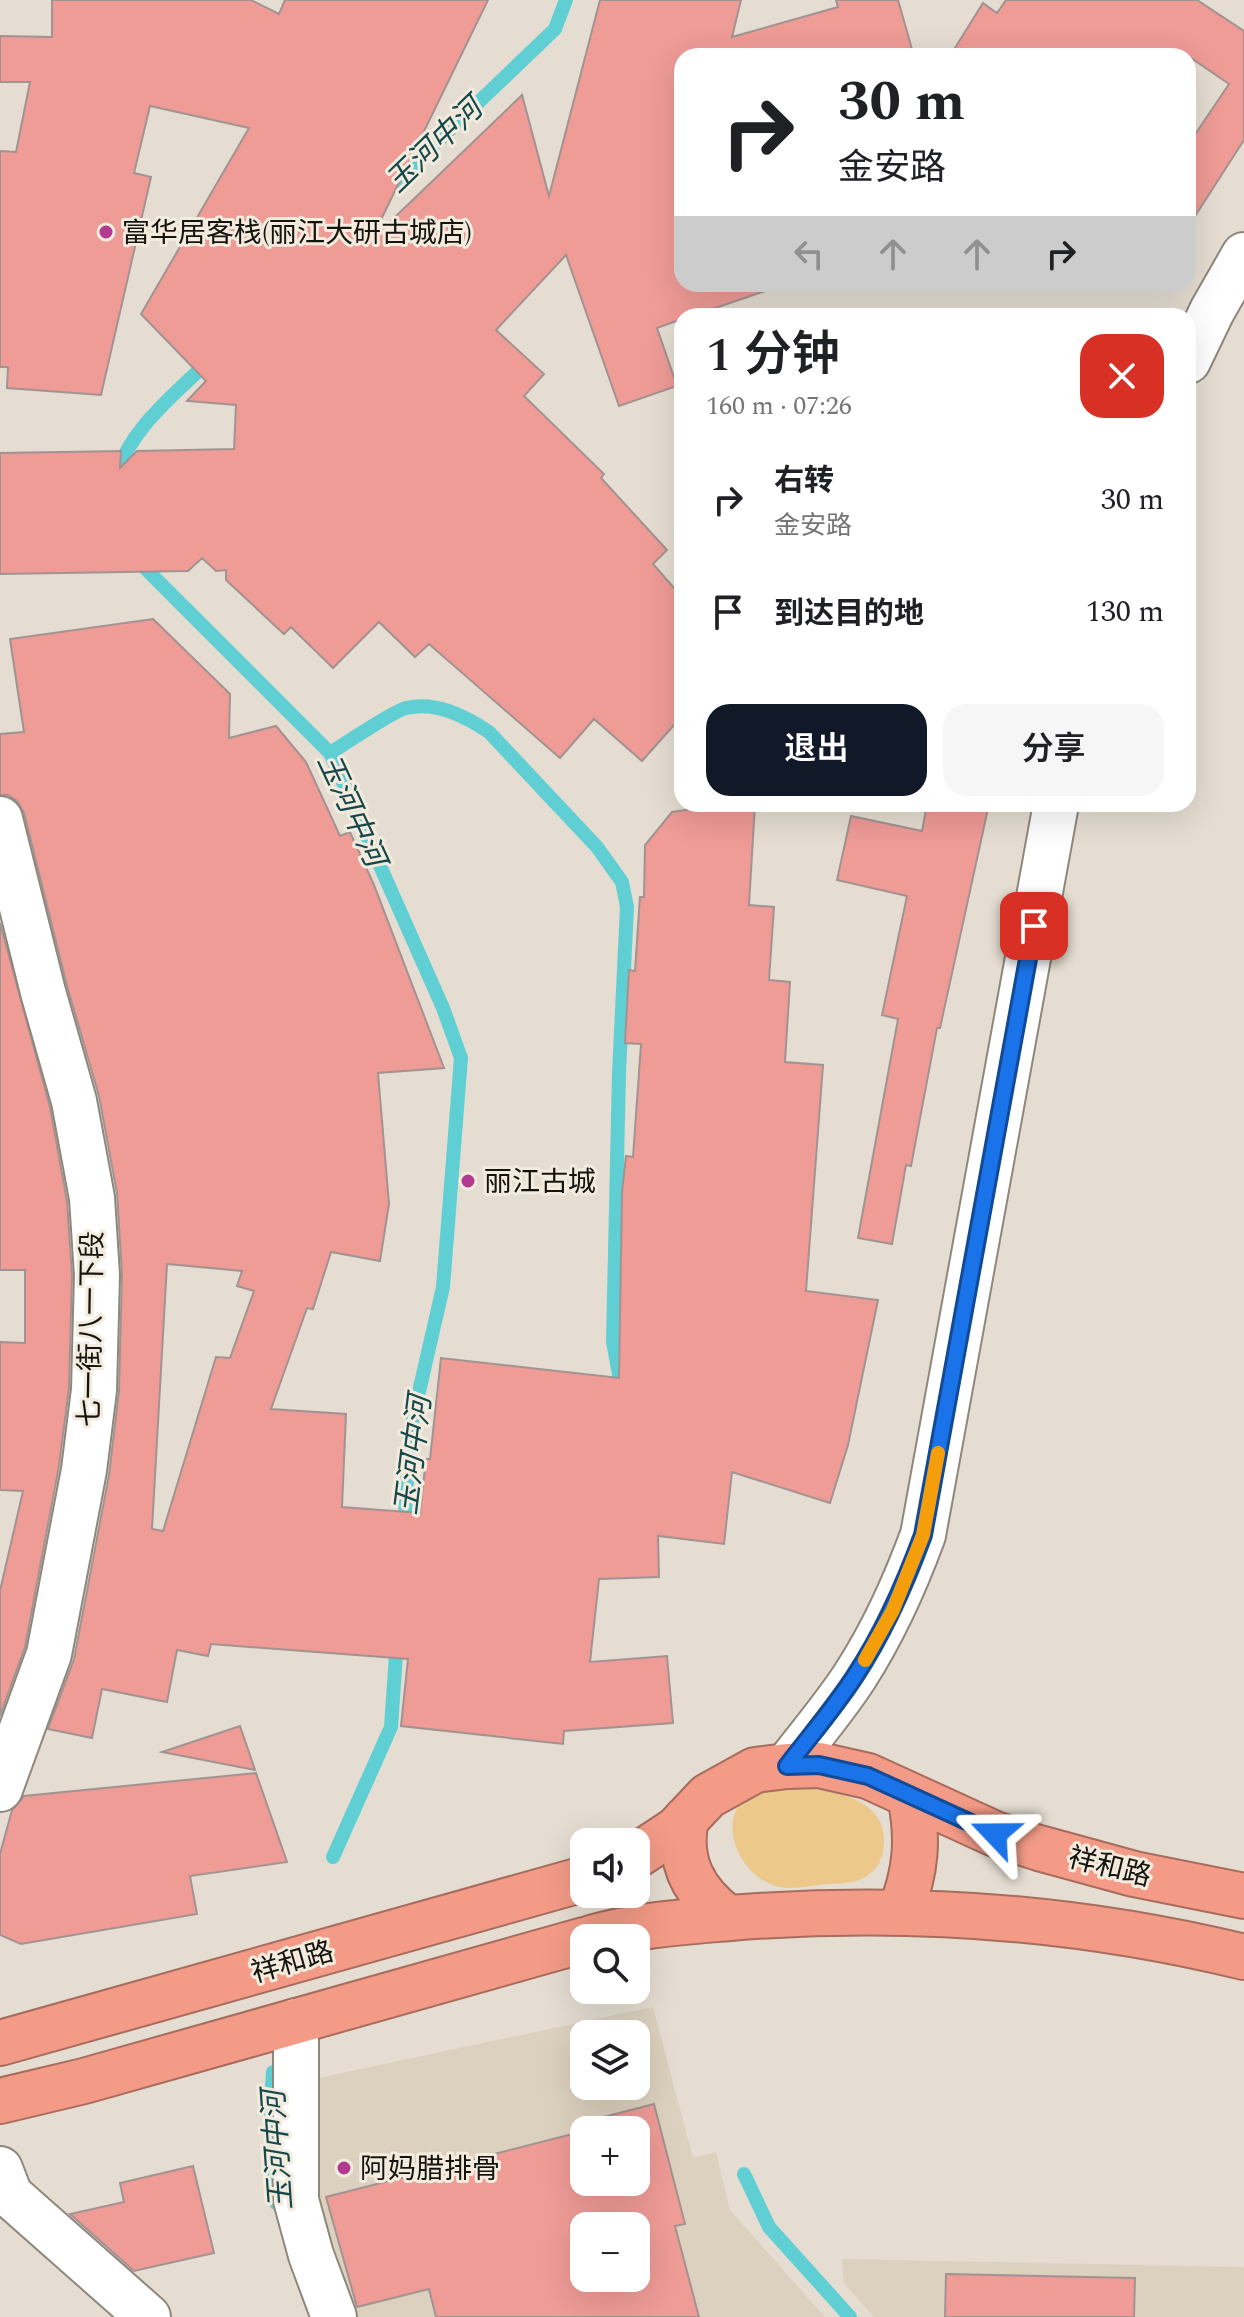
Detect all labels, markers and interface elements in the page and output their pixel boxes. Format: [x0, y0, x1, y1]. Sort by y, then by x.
text: 30 m [838, 60, 965, 145]
icon: right [706, 80, 810, 184]
water label: 玉河中河 [376, 84, 497, 204]
text: 金安路 [838, 141, 946, 196]
place label: 富华居客栈(丽江大研古城店) [122, 212, 472, 255]
marker: 富华居客栈(丽江大研古城店) [97, 223, 115, 241]
icon: left [787, 232, 831, 276]
icon: ahead [871, 232, 915, 276]
icon: ahead [955, 232, 999, 276]
icon: right [1039, 232, 1083, 276]
text: 1 分钟 [706, 319, 840, 392]
button: close [1080, 334, 1164, 418]
text: 160 m · 07:26 [706, 386, 852, 426]
text: 右转 [774, 458, 834, 504]
text: 30 m [1101, 477, 1164, 523]
icon: right [706, 478, 750, 522]
text: 金安路 [774, 506, 852, 546]
text: 130 m [1086, 589, 1164, 635]
icon: arrive [706, 590, 750, 634]
text: 到达目的地 [774, 591, 924, 637]
button: 退出 [706, 704, 927, 796]
button: 分享 [943, 704, 1164, 796]
water label: 玉河中河 [305, 746, 399, 879]
pin [1000, 892, 1068, 960]
icon: arrive [1012, 904, 1056, 948]
place label: 丽江古城 [484, 1161, 596, 1204]
marker: 丽江古城 [459, 1172, 477, 1190]
street label: 七一街八一下段 [68, 1231, 115, 1427]
water label: 玉河中河 [384, 1388, 445, 1517]
position arrow [953, 1792, 1037, 1876]
map controls [570, 1828, 650, 2292]
button: sound [570, 1828, 650, 1908]
street label: 祥和路 [1064, 1836, 1156, 1898]
button: search [570, 1924, 650, 2004]
street label: 祥和路 [246, 1930, 339, 1995]
button: layers [570, 2020, 650, 2100]
water label: 玉河中河 [251, 2083, 305, 2211]
button: + [570, 2116, 650, 2196]
place label: 阿妈腊排骨 [360, 2148, 500, 2191]
marker: 阿妈腊排骨 [335, 2159, 353, 2177]
button: − [570, 2212, 650, 2292]

